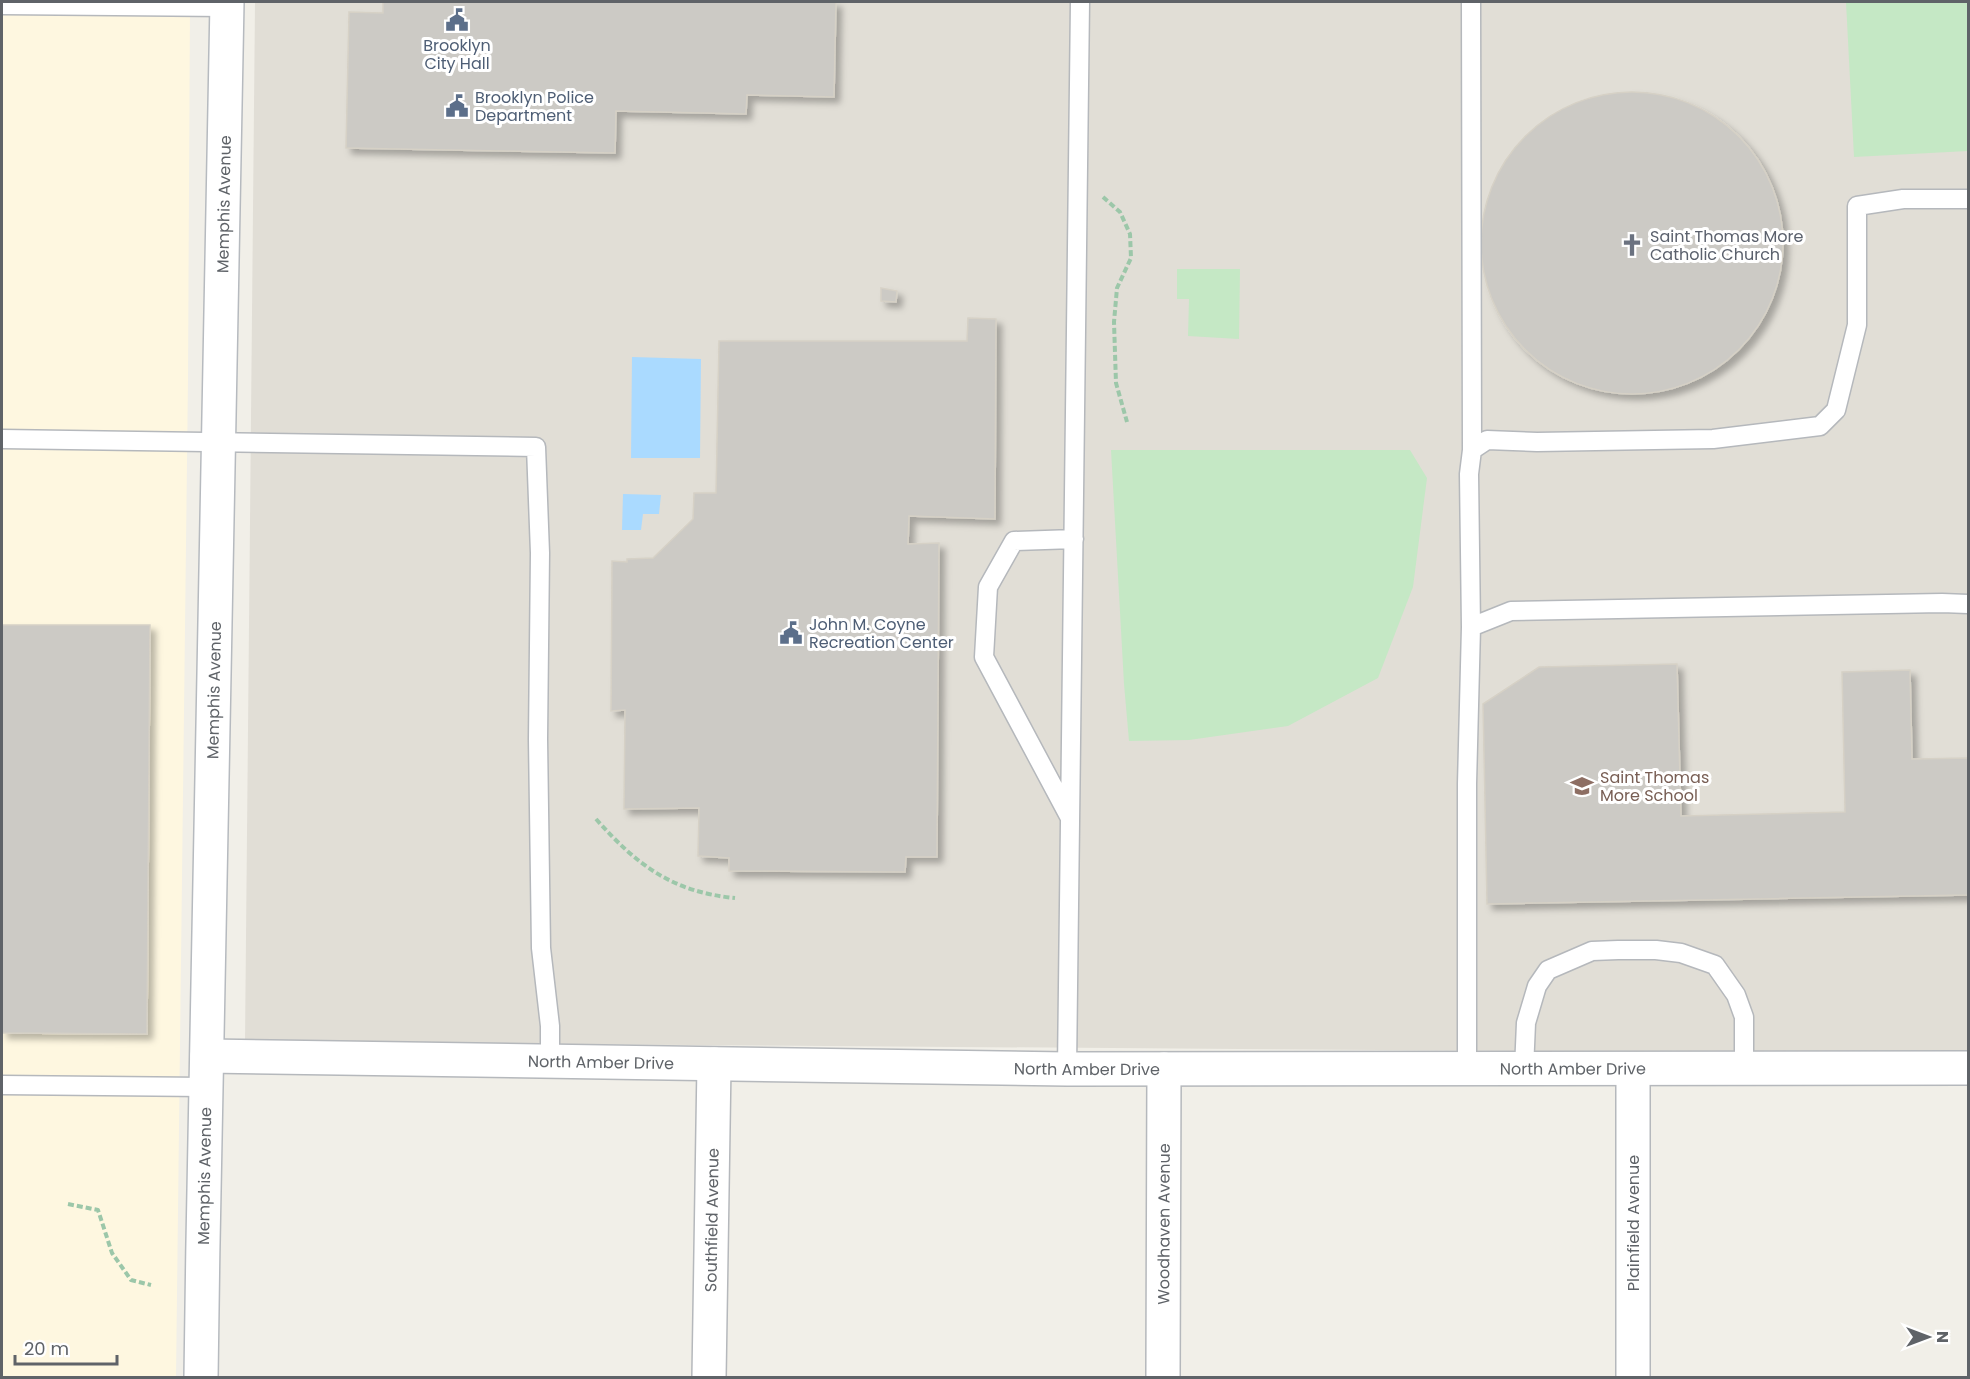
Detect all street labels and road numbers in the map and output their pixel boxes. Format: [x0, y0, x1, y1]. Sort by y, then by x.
street label: Memphis Avenue [211, 135, 237, 273]
street label: Memphis Avenue [201, 621, 227, 759]
street label: North Amber Drive [528, 1050, 674, 1075]
street label: North Amber Drive [1014, 1057, 1160, 1081]
street label: North Amber Drive [1500, 1057, 1646, 1081]
street label: Memphis Avenue [192, 1107, 217, 1245]
street label: Woodhaven Avenue [1152, 1143, 1176, 1305]
street label: Southfield Avenue [699, 1148, 725, 1292]
street label: Plainfield Avenue [1622, 1155, 1645, 1291]

